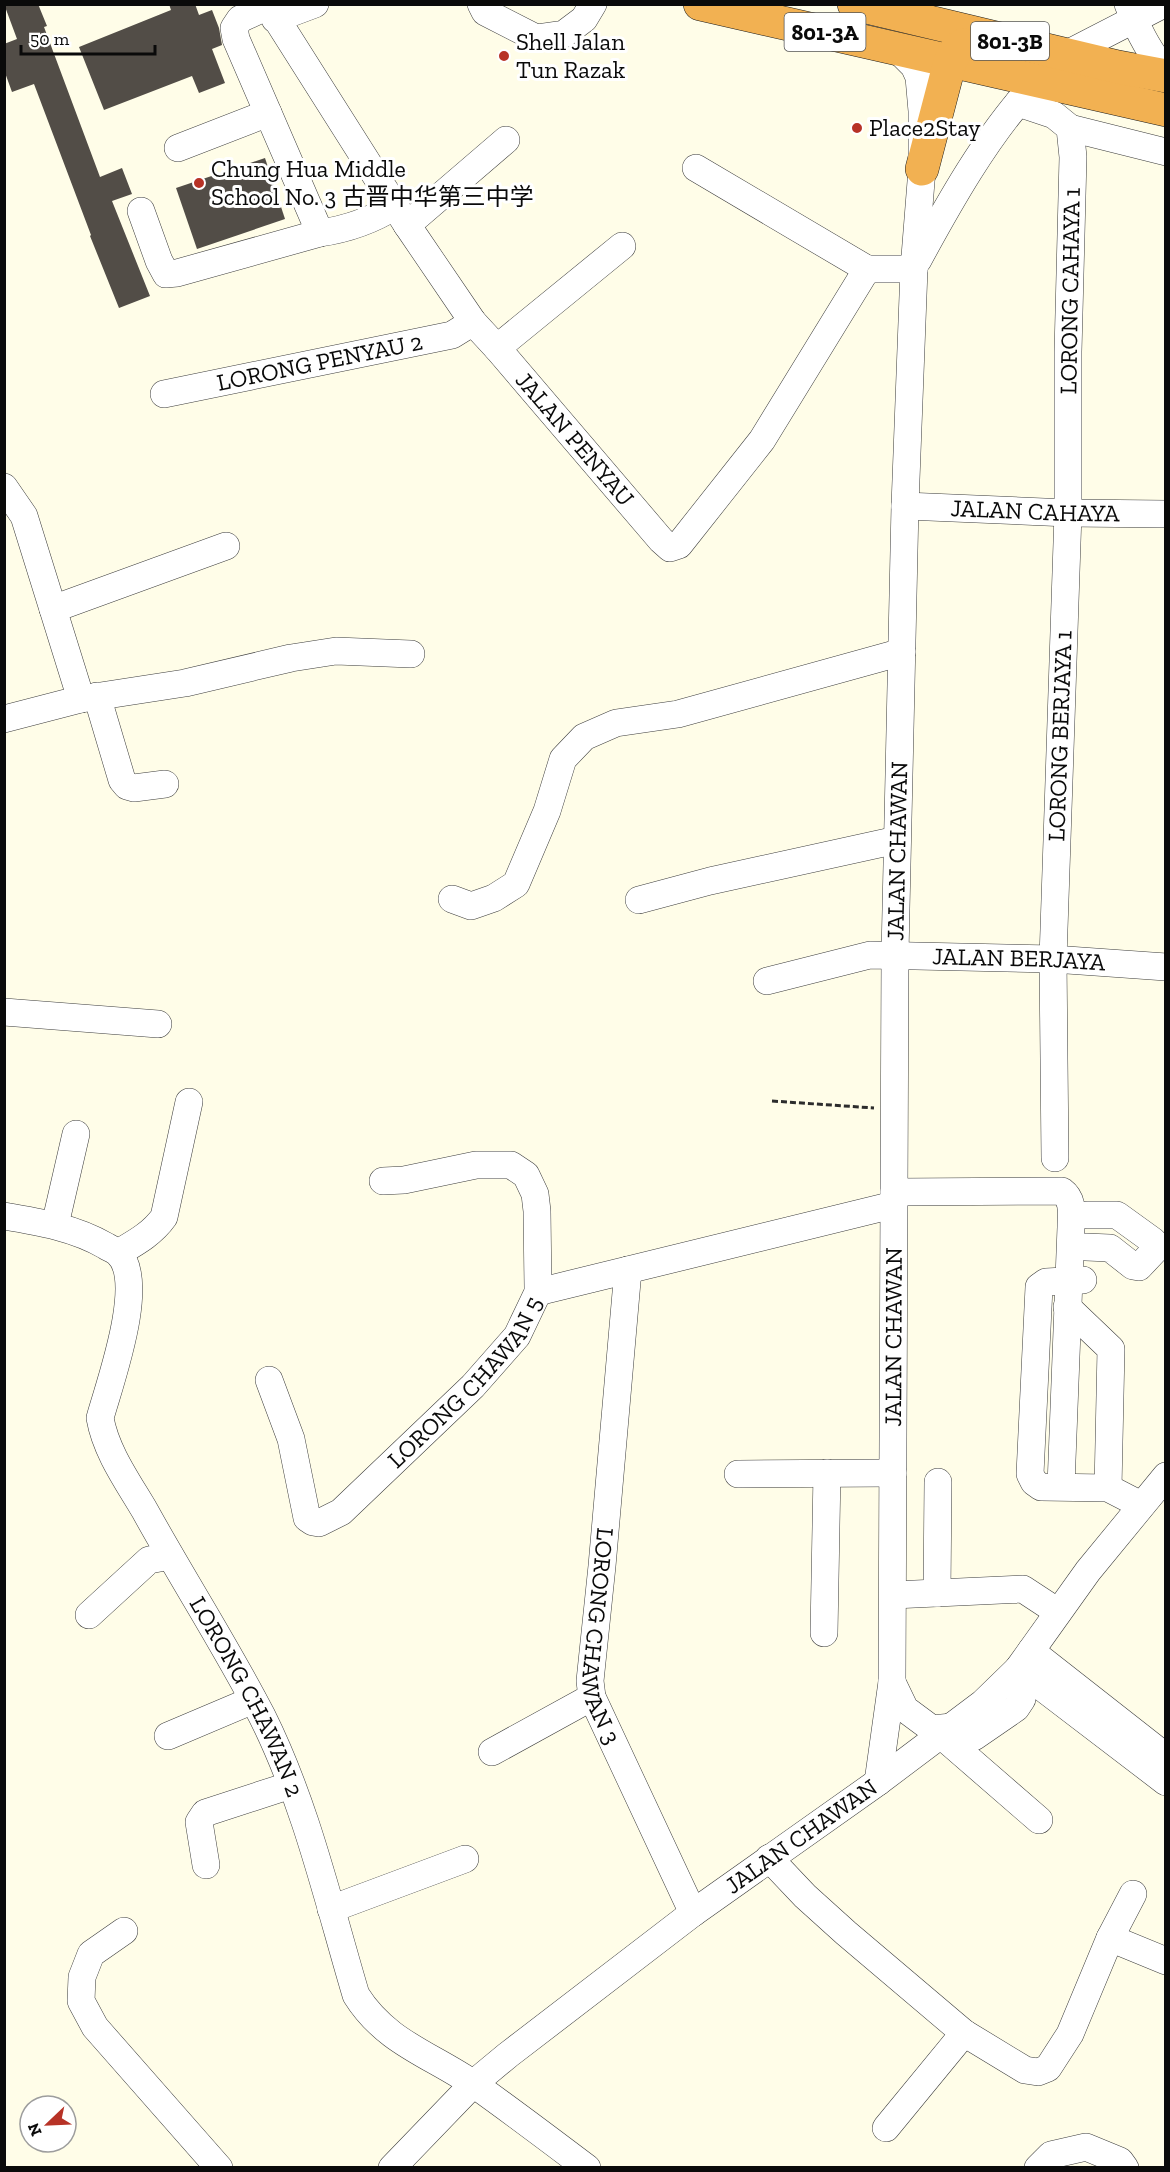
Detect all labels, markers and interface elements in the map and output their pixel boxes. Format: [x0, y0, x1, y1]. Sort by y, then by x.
road number: 801-3A [784, 13, 866, 51]
scale bar [21, 18, 154, 56]
road number: 801-3B [971, 22, 1049, 60]
place label: Shell Jalan Tun Razak [516, 27, 626, 84]
text: 50 m [30, 28, 70, 50]
marker: Shell Jalan Tun Razak [497, 49, 511, 63]
place label: Place2Stay [869, 113, 981, 142]
marker: Place2Stay [850, 121, 864, 135]
place label: Chung Hua Middle School No. 3 古晋中华第三中学 [211, 154, 534, 211]
marker: Chung Hua Middle School No. 3 古晋中华第三中学 [192, 176, 206, 190]
street label: LORONG CAHAYA 1 [1053, 187, 1086, 395]
street label: LORONG PENYAU 2 [214, 326, 425, 397]
street label: JALAN PENYAU [510, 366, 641, 512]
street label: JALAN CAHAYA [950, 493, 1120, 528]
street label: LORONG BERJAYA 1 [1041, 630, 1078, 842]
street label: JALAN CHAWAN [880, 761, 913, 941]
street label: JALAN BERJAYA [932, 941, 1107, 977]
street label: JALAN CHAWAN [878, 1247, 908, 1427]
street label: LORONG CHAWAN 5 [381, 1292, 548, 1474]
street label: LORONG CHAWAN 3 [576, 1526, 627, 1749]
street label: LORONG CHAWAN 2 [184, 1591, 310, 1801]
street label: JALAN CHAWAN [719, 1772, 883, 1900]
north arrow [18, 2094, 78, 2154]
text: N [24, 2120, 46, 2139]

